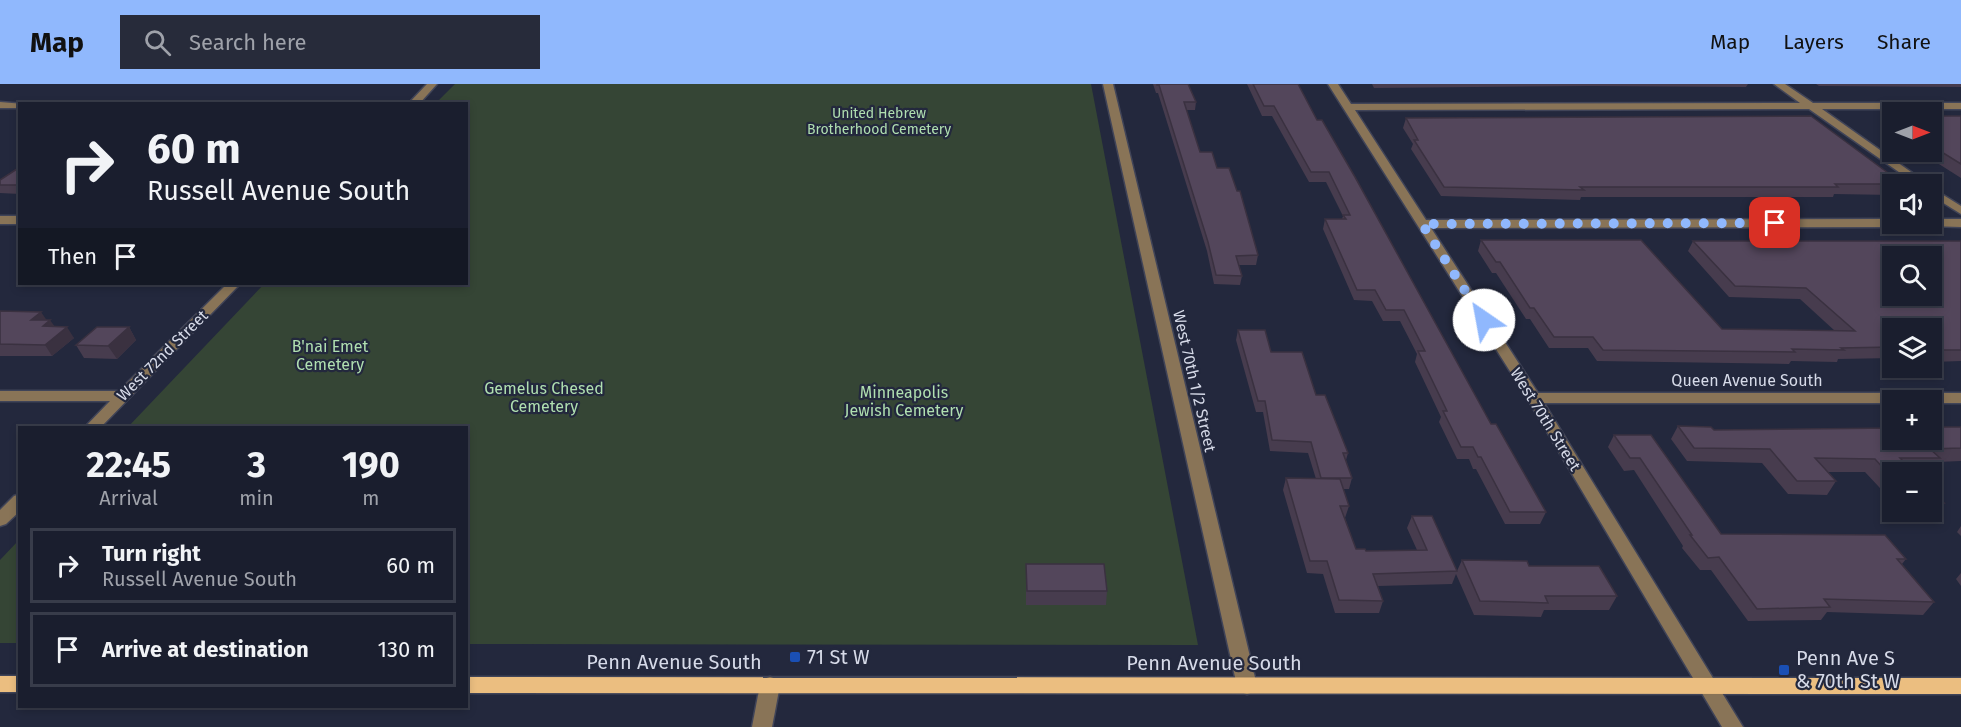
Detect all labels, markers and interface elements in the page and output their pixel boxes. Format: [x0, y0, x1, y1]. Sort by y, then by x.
search box [120, 15, 540, 69]
text: Map [30, 26, 84, 59]
icon: search [141, 26, 174, 59]
text: Search here [189, 29, 307, 56]
text: Map [1710, 29, 1750, 55]
text: Layers [1783, 29, 1844, 55]
text: Share [1877, 29, 1931, 55]
north arrow [1882, 102, 1942, 162]
map controls [1882, 102, 1942, 522]
park label: United Hebrew Brotherhood Cemetery [807, 105, 951, 138]
text: 60 m [147, 124, 241, 174]
icon: right [48, 126, 126, 204]
button: sound [1882, 174, 1942, 234]
text: Russell Avenue South [147, 175, 410, 207]
pin [1749, 197, 1800, 248]
icon: arrive [1758, 206, 1791, 239]
icon: arrive [109, 240, 142, 273]
text: Then [48, 243, 97, 270]
button: search [1882, 246, 1942, 306]
position arrow [1452, 288, 1516, 352]
street label: West 72nd Street [113, 306, 212, 405]
street label: West 70th 1/2 Street [1169, 308, 1220, 454]
button: layers [1882, 318, 1942, 378]
park label: B'nai Emet Cemetery [292, 337, 368, 374]
street label: West 70th Street [1506, 364, 1585, 474]
street label: Queen Avenue South [1671, 371, 1823, 390]
park label: Gemelus Chesed Cemetery [484, 379, 604, 416]
park label: Minneapolis Jewish Cemetery [845, 383, 964, 420]
button: + [1882, 390, 1942, 450]
text: 22:45 [86, 443, 171, 487]
text: 3 [247, 443, 266, 487]
text: 190 [342, 443, 400, 487]
button: − [1882, 462, 1942, 522]
text: Arrival [99, 486, 158, 510]
text: min [239, 486, 274, 510]
text: m [362, 486, 379, 510]
text: Turn right [102, 540, 201, 567]
icon: right [51, 549, 84, 582]
text: 60 m [386, 552, 435, 579]
text: Russell Avenue South [102, 567, 297, 591]
icon: arrive [51, 633, 84, 666]
text: Arrive at destination [102, 636, 309, 663]
text: 130 m [378, 636, 435, 663]
place label: 71 St W [807, 645, 870, 669]
place label: Penn Ave S & 70th St W [1796, 646, 1900, 693]
street label: Penn Avenue South [586, 650, 762, 674]
marker: 71 St W [788, 650, 802, 664]
street label: Penn Avenue South [1126, 651, 1302, 675]
marker: Penn Ave S & 70th St W [1777, 663, 1791, 677]

